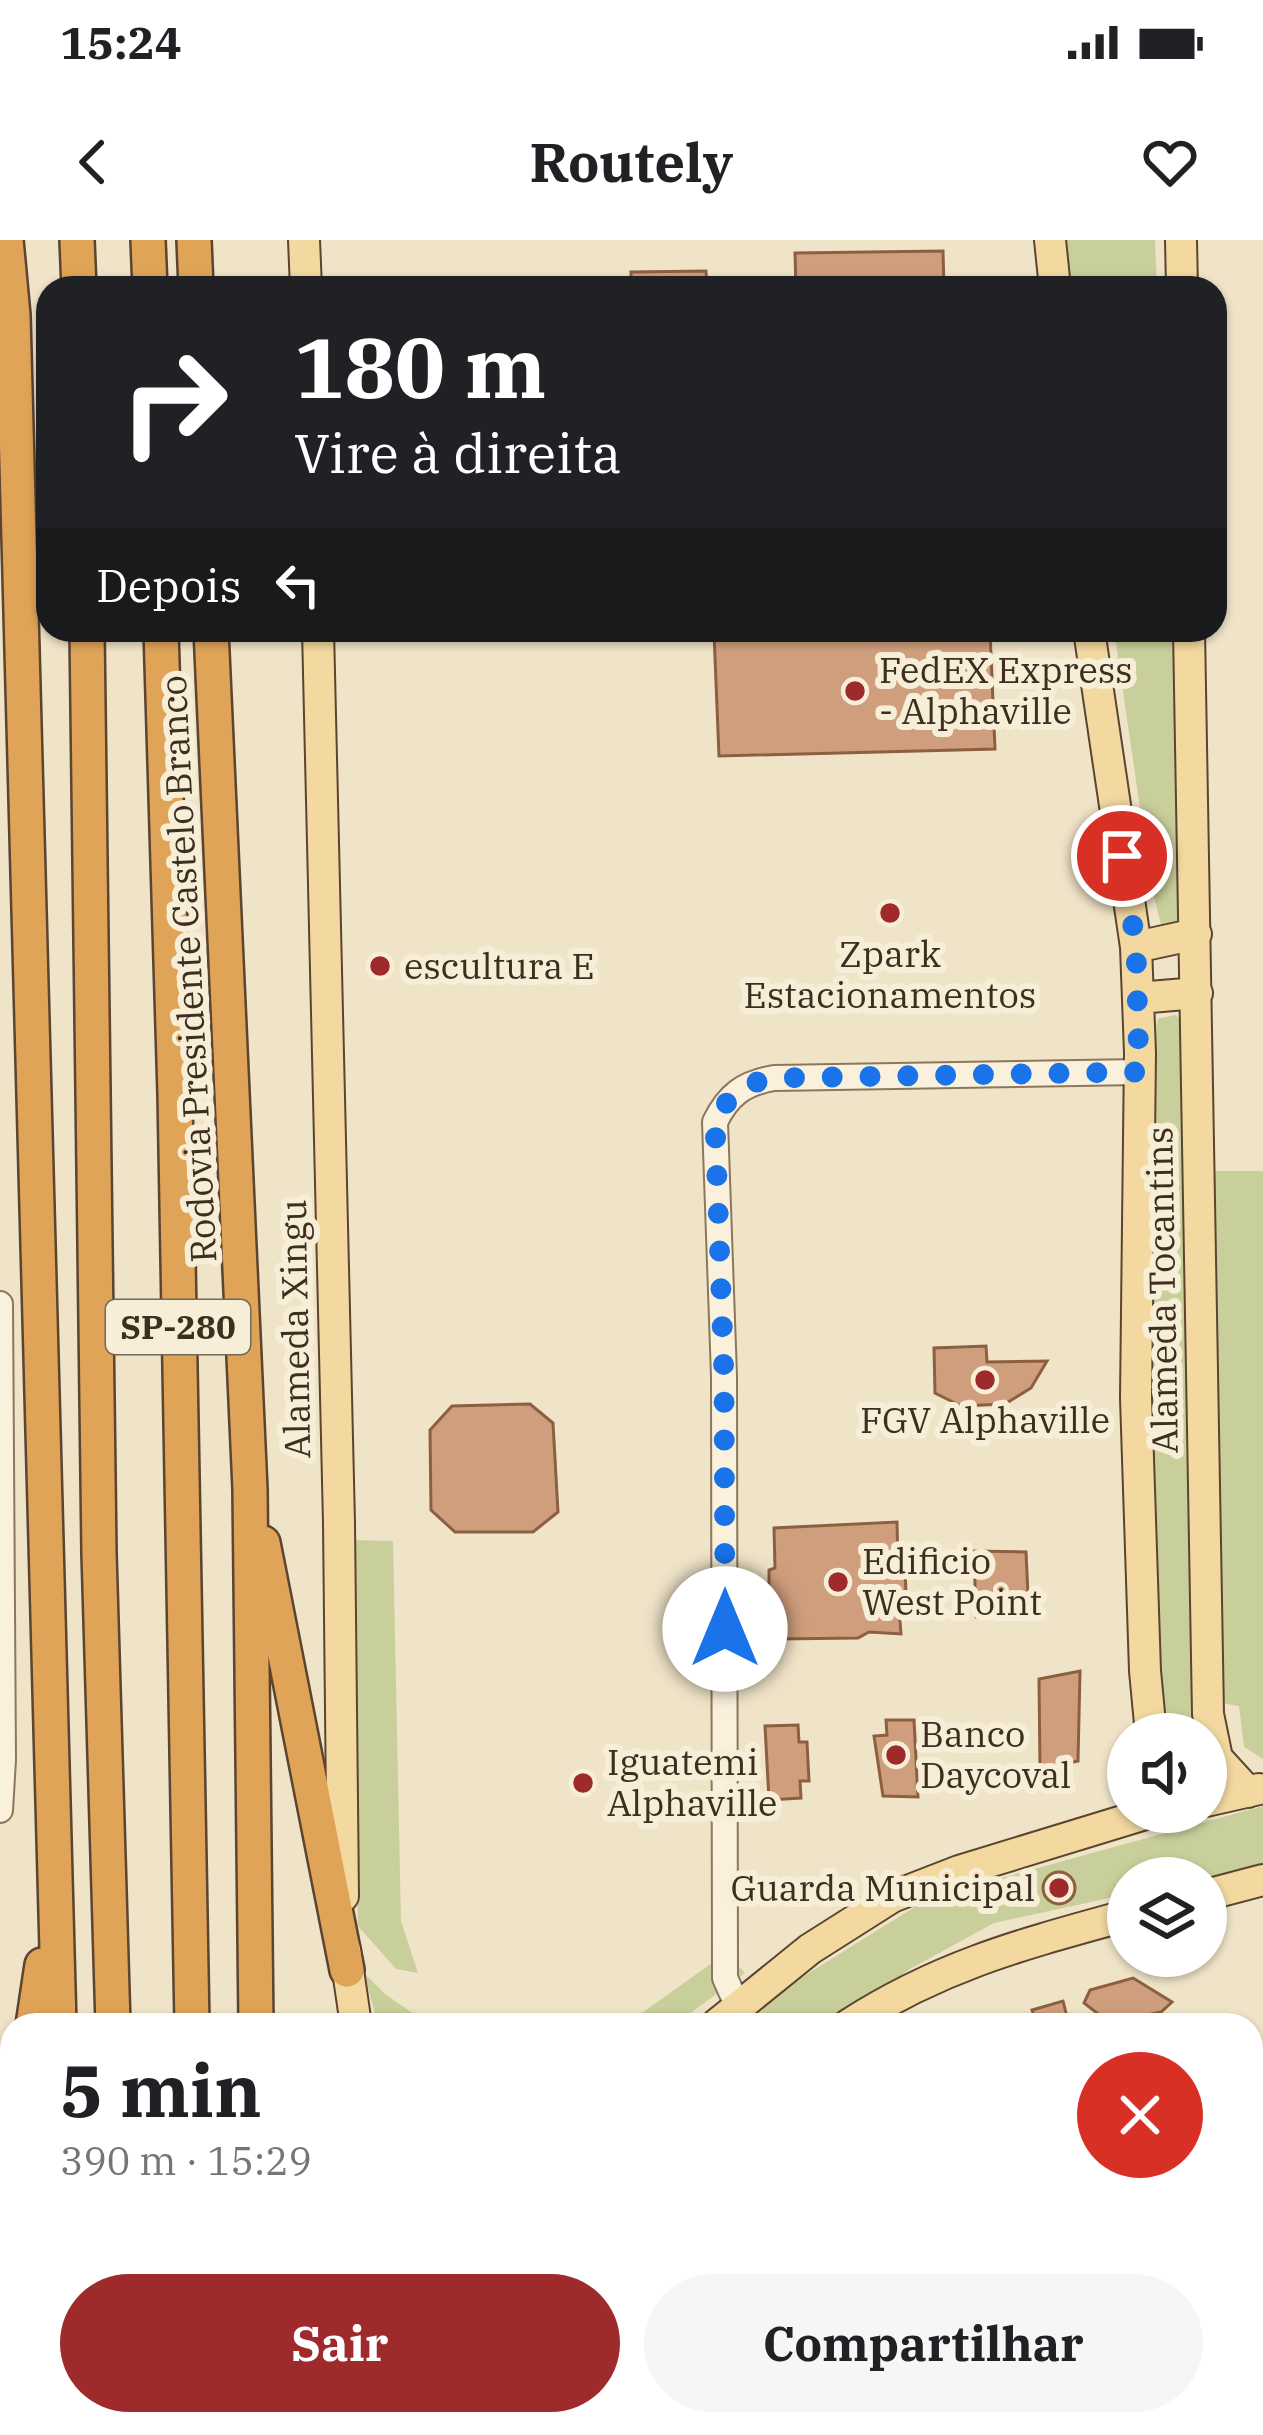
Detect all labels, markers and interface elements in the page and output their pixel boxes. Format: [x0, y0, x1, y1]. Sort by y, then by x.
text: 15:24 [60, 13, 182, 71]
text: Routely [530, 127, 733, 197]
icon: back [60, 129, 126, 195]
icon: heart [1137, 129, 1203, 195]
text: 180 m [294, 312, 546, 421]
icon: right [96, 324, 252, 480]
text: Vire à direita [294, 418, 621, 488]
icon: left [265, 552, 331, 618]
text: Depois [96, 556, 241, 614]
place label: FedEX Express - Alphaville [879, 646, 1133, 734]
street label: Rodovia Presidente Castelo Branco [149, 674, 226, 1264]
marker: FedEX Express - Alphaville [842, 678, 868, 704]
pin [1071, 805, 1173, 907]
icon: arrive [1089, 823, 1155, 889]
marker: Zpark Estacionamentos [877, 900, 903, 926]
place label: Zpark Estacionamentos [744, 930, 1036, 1018]
place label: escultura E [404, 942, 595, 989]
marker: escultura E [367, 953, 393, 979]
street label: Alameda Tocantins [1135, 1126, 1188, 1454]
street label: Alameda Xingu [269, 1199, 320, 1459]
road number: SP-280 [106, 1300, 250, 1354]
marker: FGV Alphaville [972, 1367, 998, 1393]
place label: FGV Alphaville [860, 1396, 1110, 1443]
place label: Edificio West Point [862, 1537, 1042, 1625]
position arrow [662, 1566, 788, 1692]
marker: Edificio West Point [825, 1569, 851, 1595]
place label: Banco Daycoval [920, 1710, 1071, 1798]
map controls [1107, 1713, 1227, 1977]
button: sound [1107, 1713, 1227, 1833]
place label: Iguatemi Alphaville [607, 1738, 777, 1826]
marker: Banco Daycoval [883, 1742, 909, 1768]
marker: Iguatemi Alphaville [570, 1770, 596, 1796]
button: layers [1107, 1857, 1227, 1977]
place label: Guarda Municipal [730, 1864, 1035, 1911]
marker: Guarda Municipal [1046, 1875, 1072, 1901]
text: 5 min [60, 2043, 262, 2137]
button: close [1077, 2052, 1203, 2178]
text: 390 m · 15:29 [60, 2135, 312, 2186]
button: Sair [60, 2274, 620, 2412]
button: Compartilhar [644, 2274, 1203, 2412]

